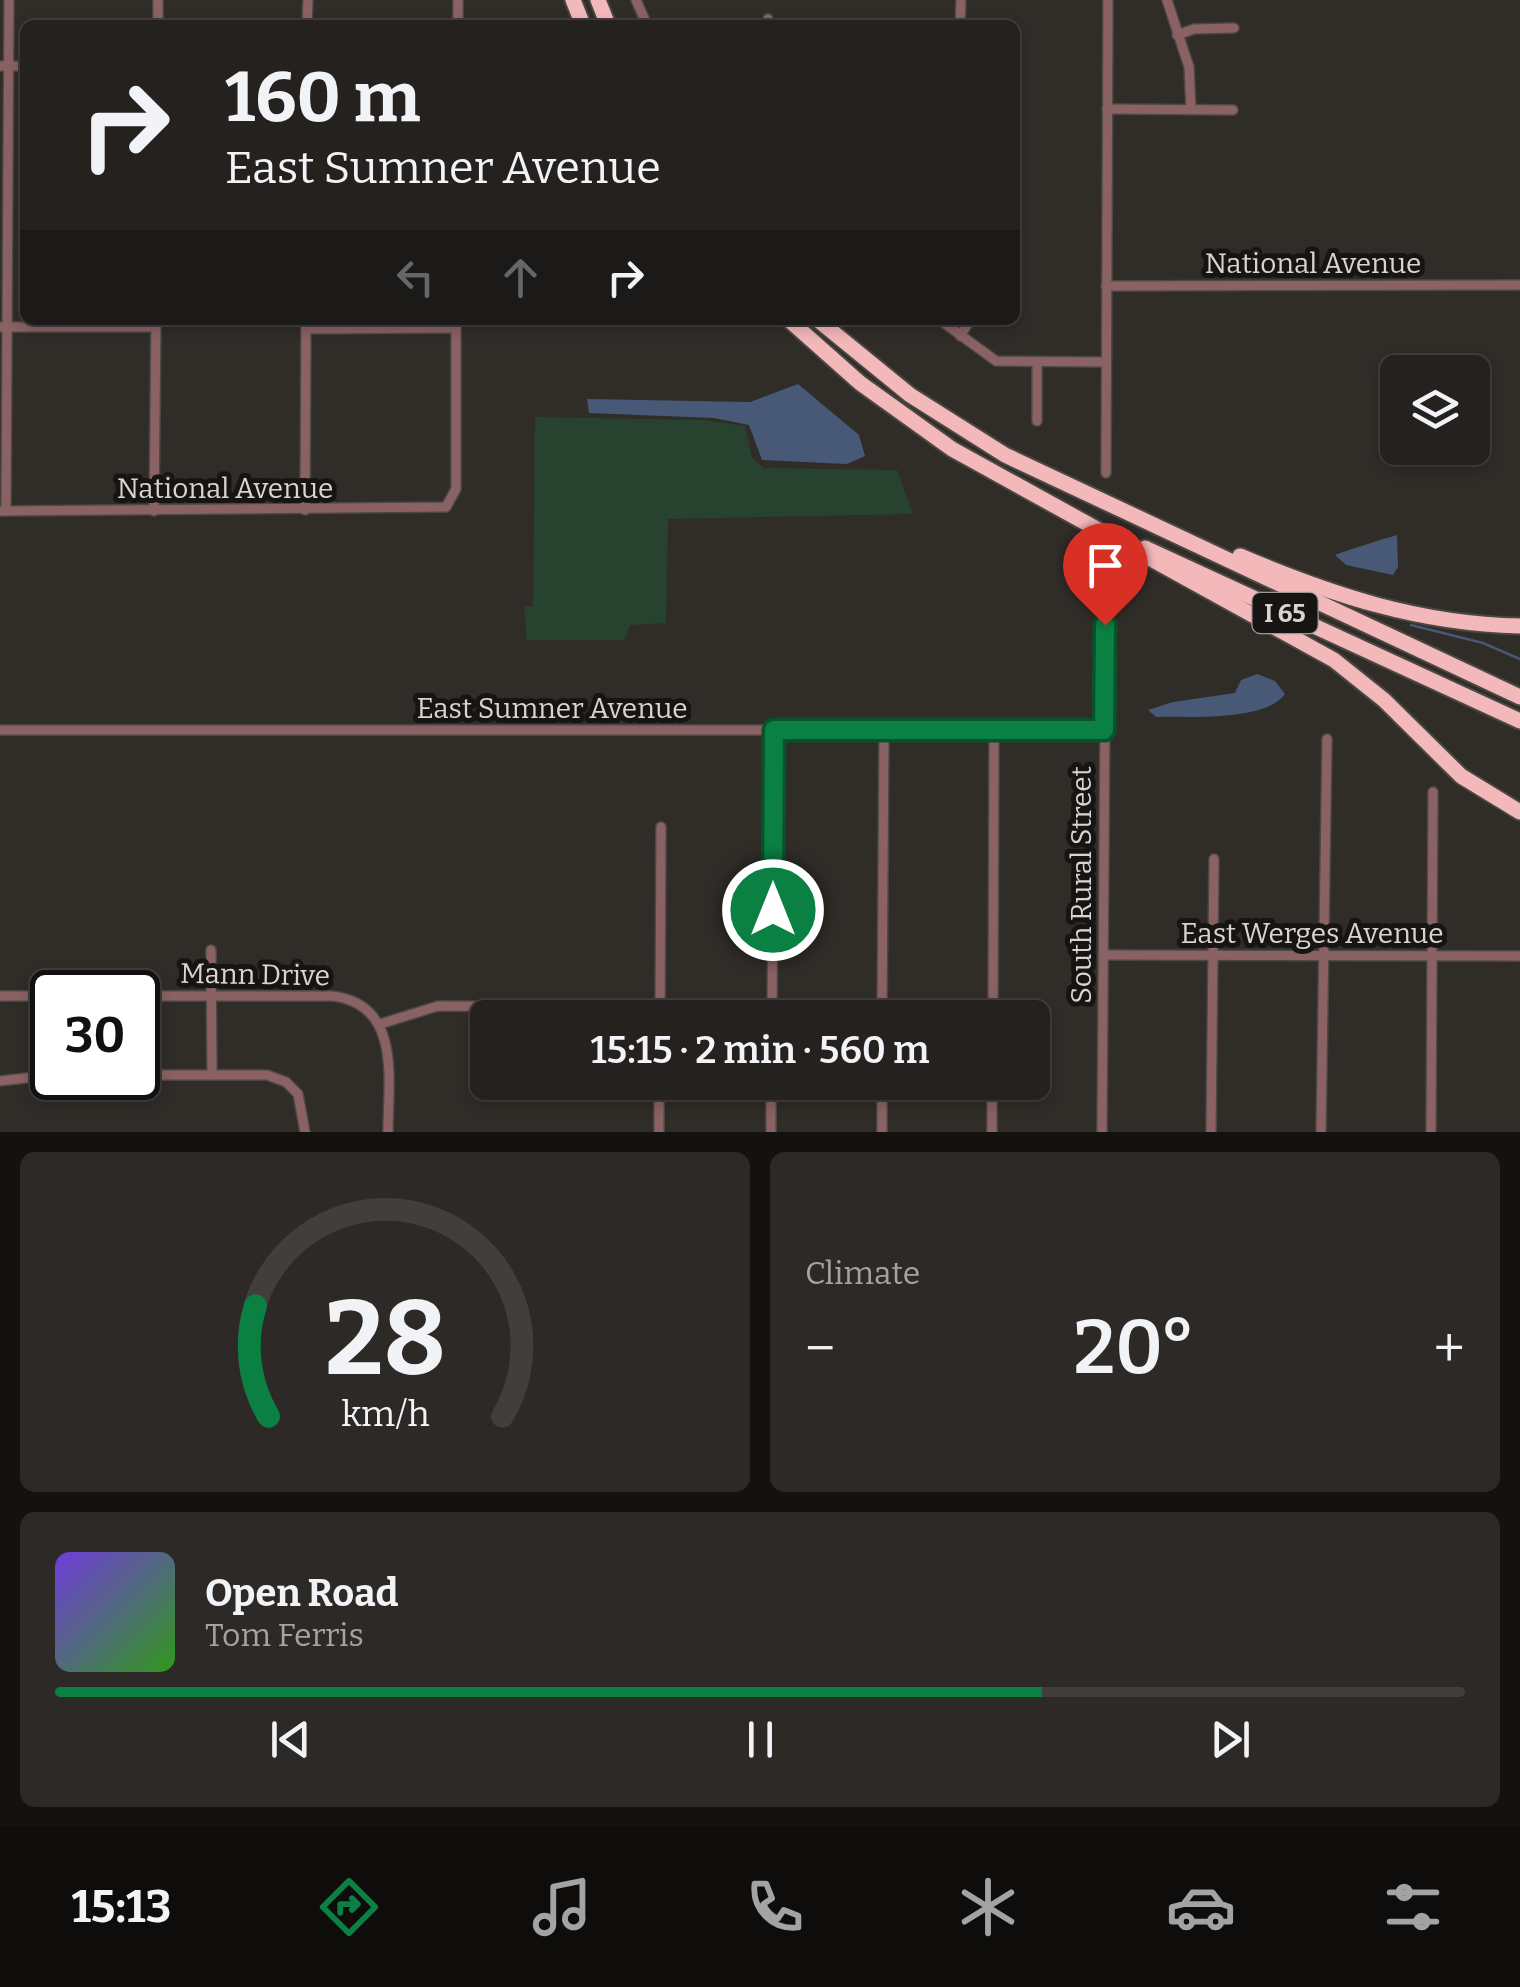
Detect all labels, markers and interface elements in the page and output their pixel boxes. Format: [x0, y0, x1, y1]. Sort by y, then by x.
text: 160 m [225, 56, 420, 140]
icon: right [60, 60, 190, 190]
text: East Sumner Avenue [225, 141, 661, 195]
street label: National Avenue [1205, 247, 1421, 280]
icon: left [388, 250, 443, 305]
icon: ahead [493, 250, 548, 305]
icon: right [598, 250, 653, 305]
map controls [1380, 355, 1490, 465]
button: layers [1380, 355, 1490, 465]
street label: National Avenue [117, 472, 333, 505]
pin [1063, 523, 1148, 626]
icon: arrive [1078, 538, 1133, 593]
road number: I 65 [1252, 593, 1318, 633]
street label: East Sumner Avenue [416, 692, 688, 725]
street label: South Rural Street [1065, 766, 1098, 1004]
position arrow [721, 858, 825, 962]
street label: East Werges Avenue [1180, 917, 1444, 950]
street label: Mann Drive [180, 957, 330, 992]
speed limit sign: 30 [30, 970, 160, 1100]
text: 15:15 · 2 min · 560 m [591, 1027, 929, 1073]
text: Climate [805, 1254, 920, 1292]
text: 28 [324, 1277, 446, 1402]
text: 20° [1074, 1303, 1195, 1393]
text: − [805, 1316, 835, 1382]
text: + [1434, 1316, 1465, 1382]
text: km/h [341, 1393, 429, 1435]
text: Open Road [205, 1570, 398, 1616]
text: Tom Ferris [205, 1616, 364, 1654]
icon: previous [263, 1712, 318, 1767]
icon: pause [733, 1712, 788, 1767]
icon: next [1203, 1712, 1258, 1767]
icon: directions [314, 1872, 384, 1942]
icon: music [527, 1872, 597, 1942]
icon: phone [740, 1872, 810, 1942]
icon: climate [953, 1872, 1023, 1942]
icon: car [1166, 1872, 1236, 1942]
icon: filters [1378, 1872, 1448, 1942]
text: 15:13 [71, 1880, 171, 1934]

